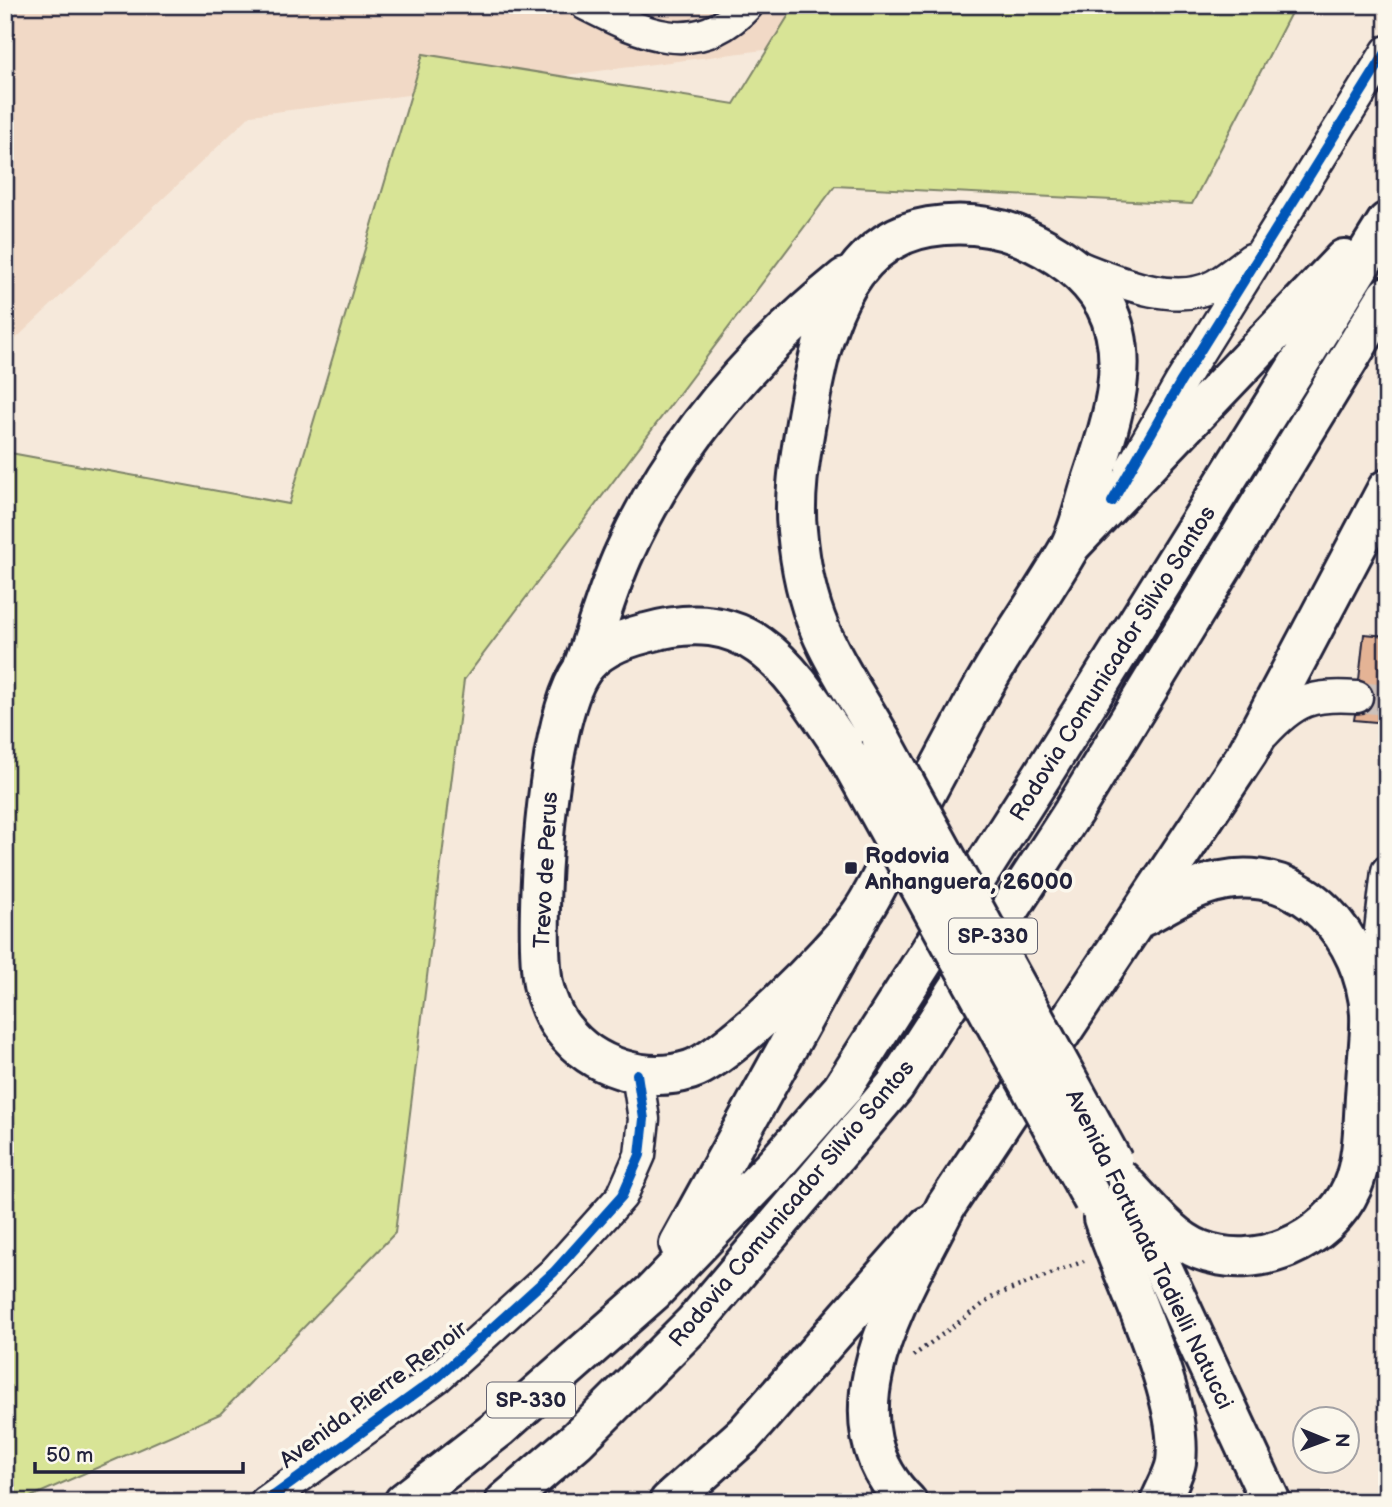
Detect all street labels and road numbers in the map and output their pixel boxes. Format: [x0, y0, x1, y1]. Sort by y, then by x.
street label: Rodovia Comunicador Silvio Santos [1004, 501, 1222, 826]
street label: Trevo de Perus [528, 791, 564, 949]
road number: SP-330 [949, 918, 1037, 954]
street label: Rodovia Comunicador Silvio Santos [663, 1054, 920, 1353]
street label: Avenida Fortunata Tadielli Natucci [1059, 1085, 1239, 1414]
street label: Avenida Pierre Renoir [274, 1315, 474, 1475]
road number: SP-330 [487, 1382, 575, 1418]

